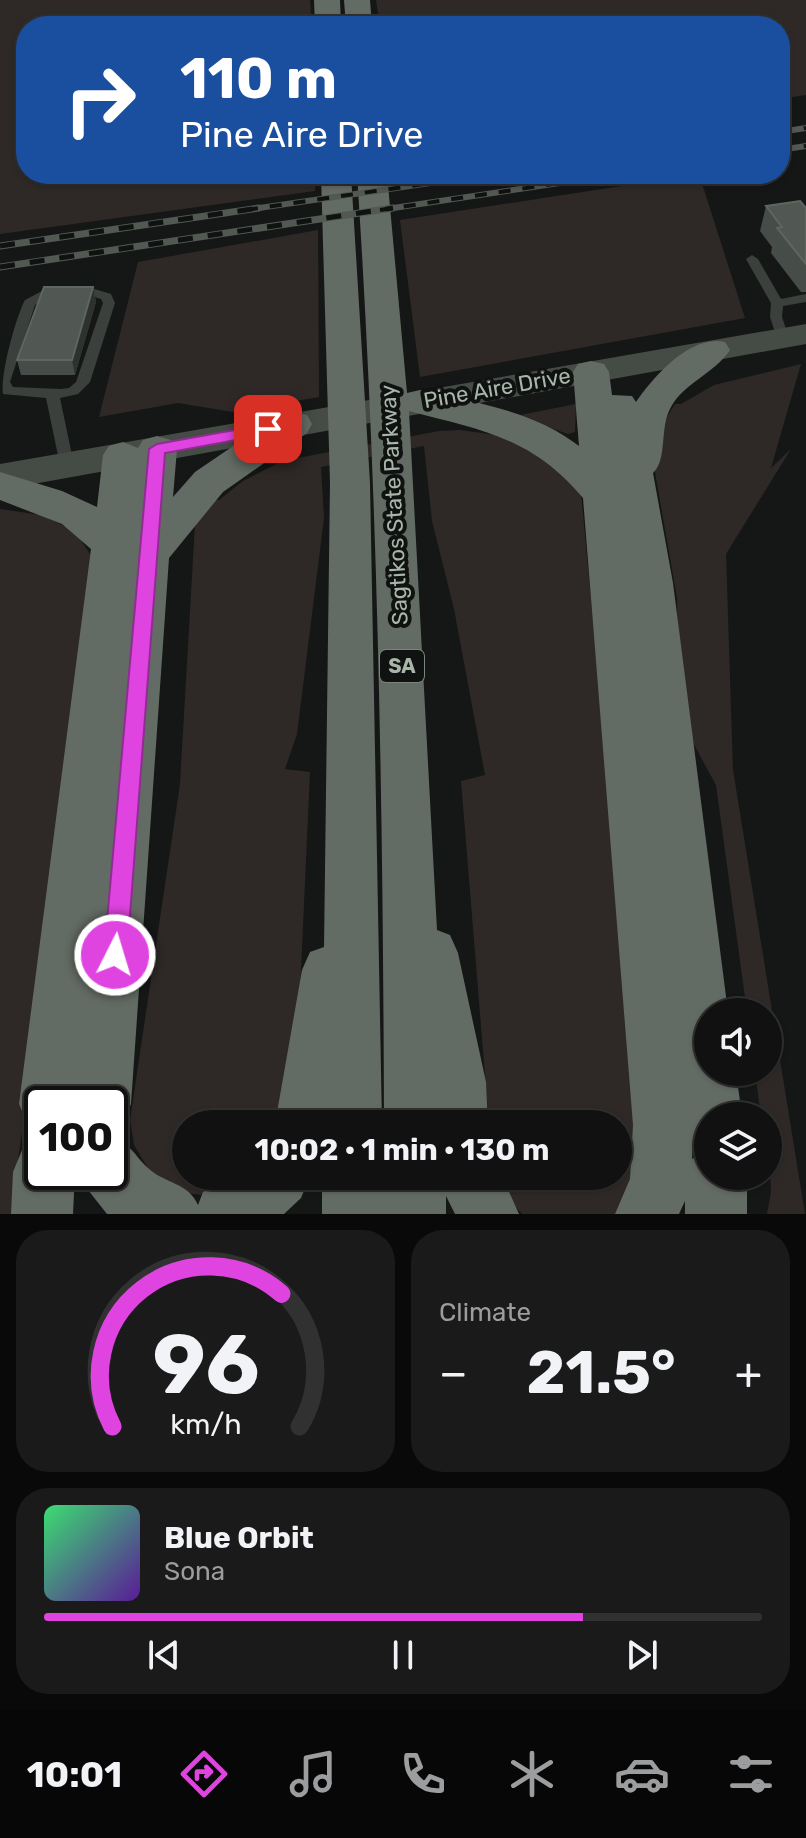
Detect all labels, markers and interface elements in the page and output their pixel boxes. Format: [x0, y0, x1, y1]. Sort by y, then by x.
text: 110 m [180, 46, 337, 112]
icon: right [48, 48, 152, 152]
text: Pine Aire Drive [180, 113, 423, 156]
street label: Pine Aire Drive [421, 362, 573, 414]
street label: Sagtikos State Parkway [374, 384, 414, 626]
pin [234, 395, 302, 463]
icon: arrive [246, 407, 290, 451]
road number: SA [380, 650, 424, 682]
position arrow [73, 913, 157, 997]
map controls [694, 998, 782, 1190]
button: sound [694, 998, 782, 1086]
speed limit sign: 100 [24, 1086, 128, 1190]
button: layers [694, 1102, 782, 1190]
text: 10:02 · 1 min · 130 m [255, 1132, 549, 1168]
text: Climate [439, 1297, 531, 1328]
text: 96 [152, 1315, 259, 1414]
text: 21.5° [526, 1337, 676, 1408]
text: − [439, 1347, 468, 1399]
text: + [735, 1347, 762, 1399]
text: km/h [170, 1407, 241, 1441]
text: Blue Orbit [164, 1520, 314, 1556]
text: Sona [164, 1556, 225, 1587]
icon: previous [142, 1633, 186, 1677]
icon: pause [381, 1633, 425, 1677]
icon: next [620, 1633, 664, 1677]
icon: directions [176, 1746, 232, 1802]
icon: music [285, 1746, 341, 1802]
icon: phone [395, 1746, 451, 1802]
icon: climate [504, 1746, 560, 1802]
icon: car [614, 1746, 670, 1802]
icon: filters [723, 1746, 779, 1802]
text: 10:01 [27, 1753, 122, 1796]

